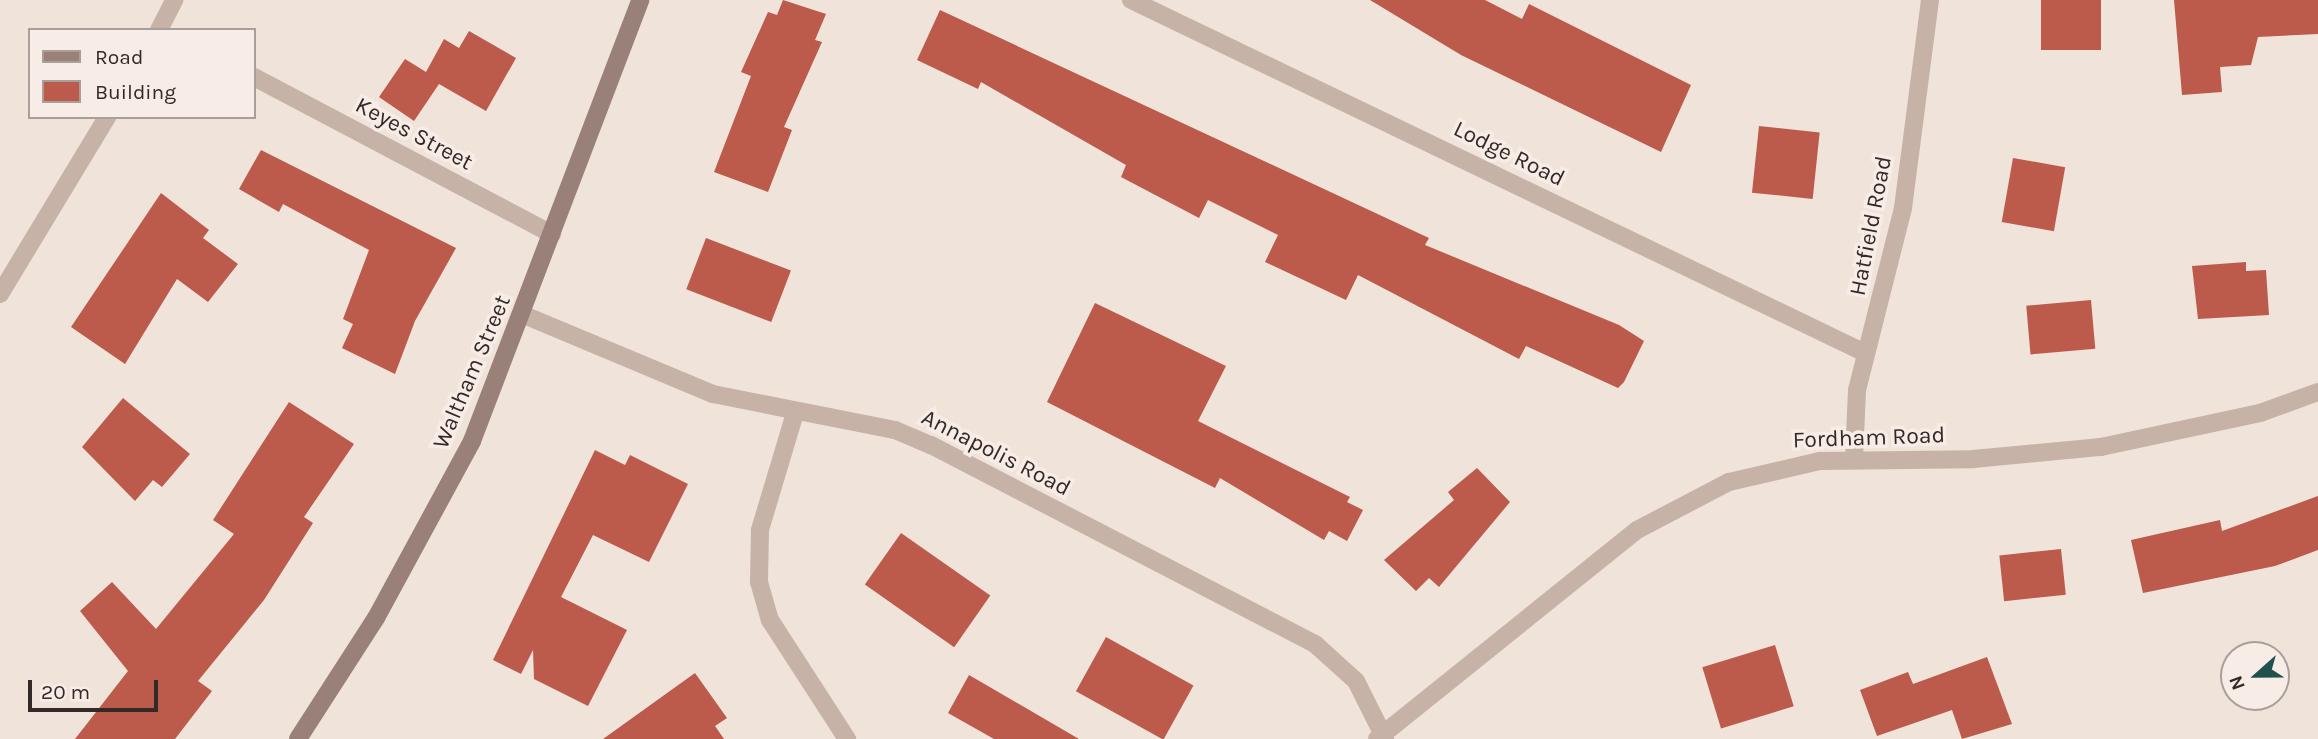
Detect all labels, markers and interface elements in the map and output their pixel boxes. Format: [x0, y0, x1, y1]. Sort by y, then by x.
legend [28, 28, 256, 119]
text: Road [95, 45, 143, 69]
text: Building [95, 80, 176, 104]
street label: Keyes Street [351, 92, 477, 176]
street label: Lodge Road [1449, 115, 1569, 193]
street label: Hatfield Road [1844, 154, 1898, 298]
street label: Waltham Street [427, 291, 517, 453]
street label: Annapolis Road [917, 404, 1075, 502]
street label: Fordham Road [1792, 422, 1946, 454]
north arrow [2220, 641, 2290, 711]
scale bar [32, 666, 161, 710]
text: N [2225, 673, 2250, 693]
text: 20 m [41, 680, 90, 704]

